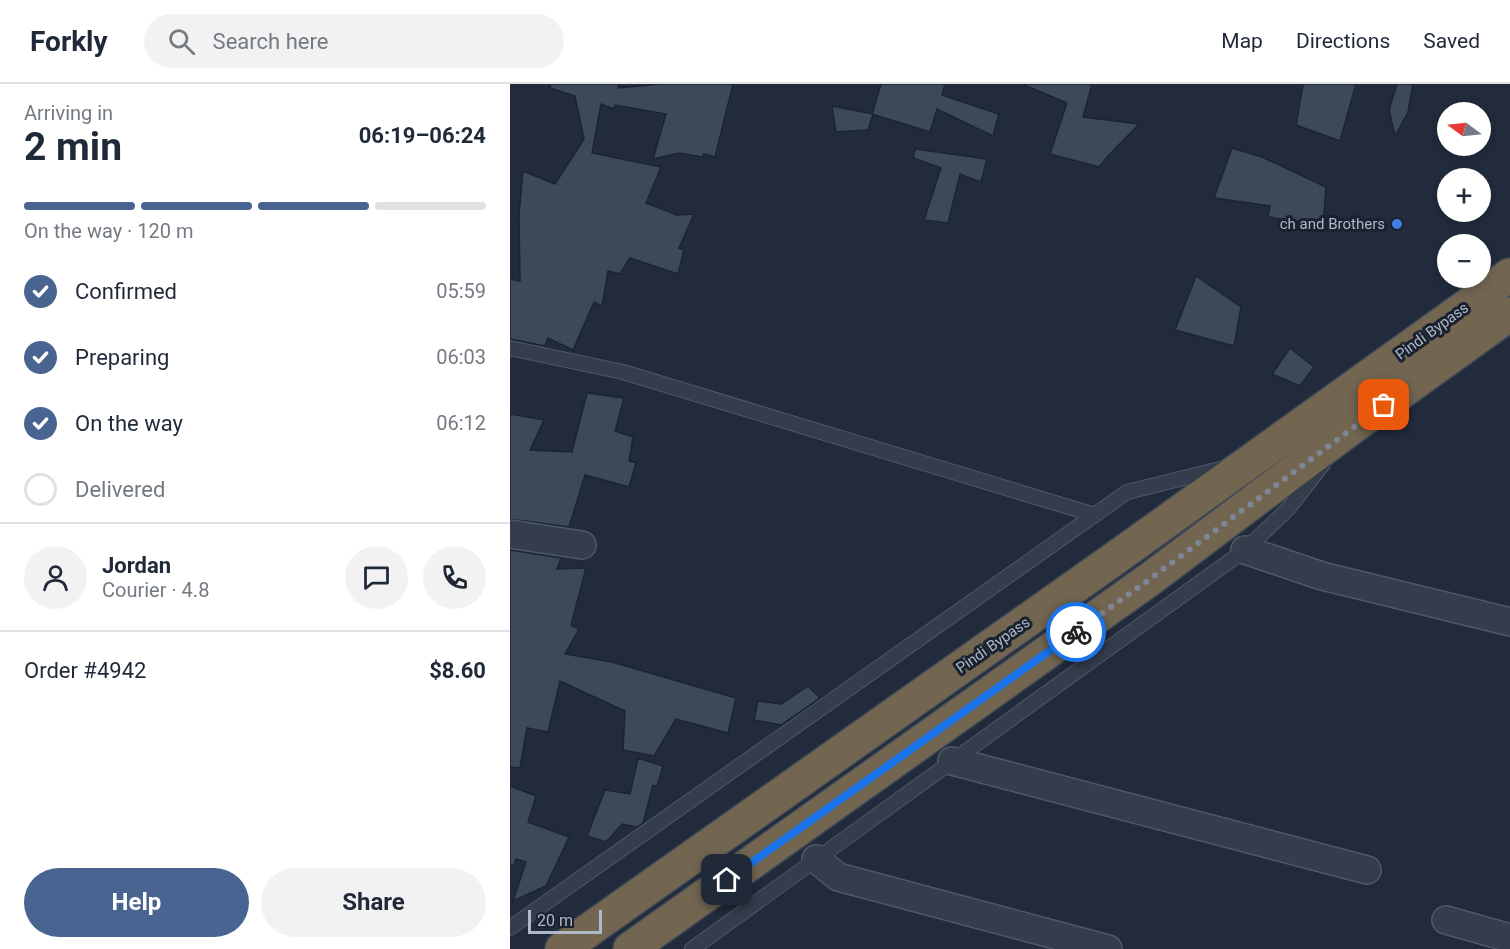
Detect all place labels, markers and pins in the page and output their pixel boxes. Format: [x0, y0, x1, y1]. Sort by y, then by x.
place label: ch and Brothers [1280, 215, 1385, 233]
marker: ch and Brothers [1390, 217, 1404, 231]
pin [1358, 379, 1409, 430]
pin [701, 854, 752, 905]

